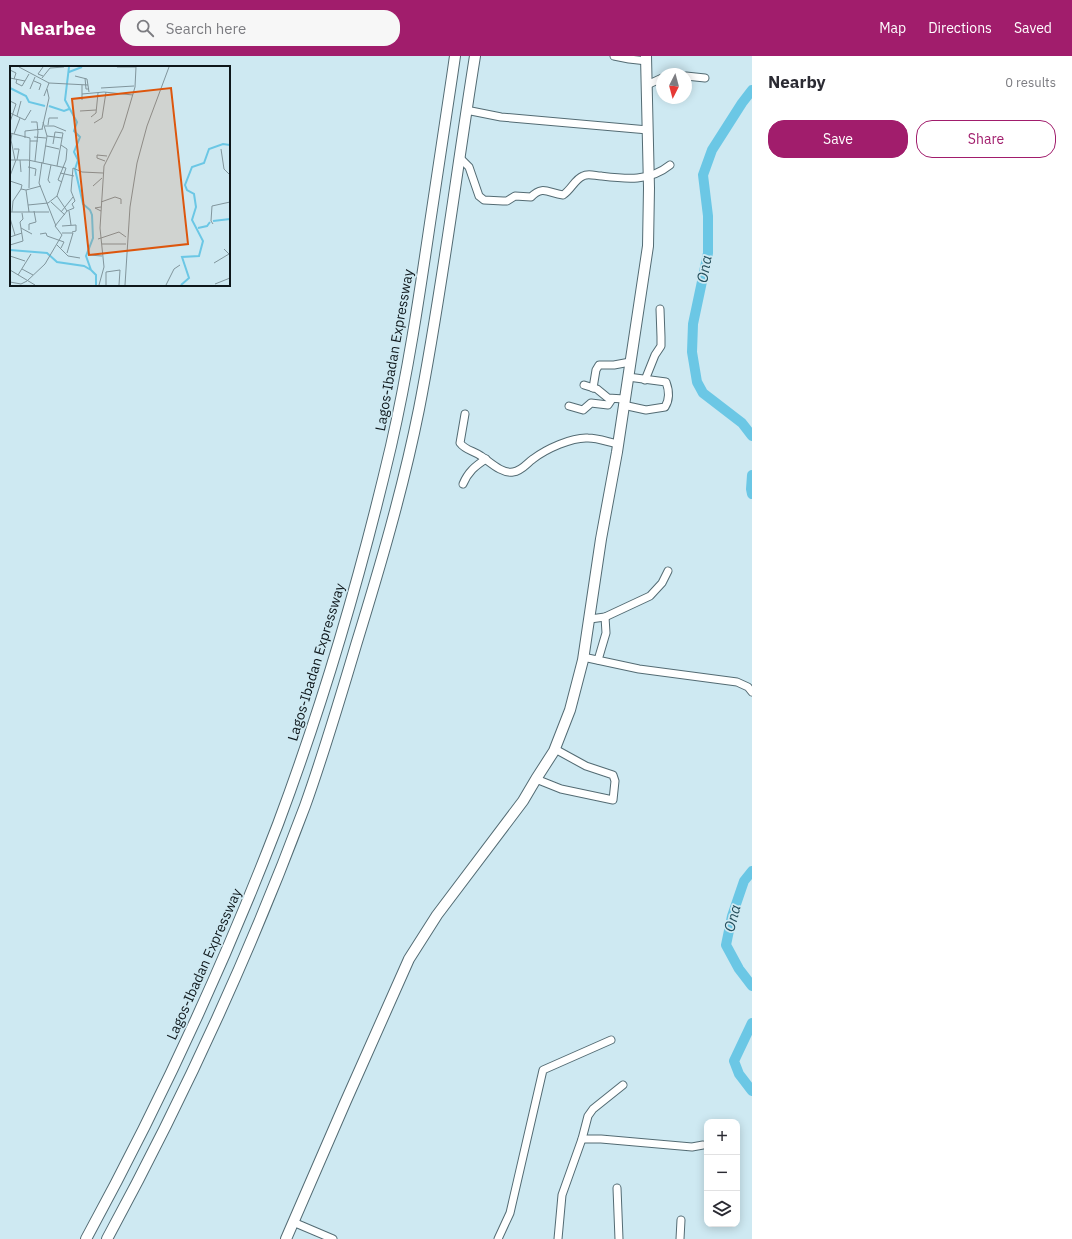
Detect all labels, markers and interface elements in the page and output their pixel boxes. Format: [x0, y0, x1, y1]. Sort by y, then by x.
search box [120, 10, 400, 46]
text: Nearbee [20, 16, 96, 40]
icon: search [134, 17, 156, 39]
text: Search here [166, 19, 246, 38]
text: Map [879, 19, 906, 37]
text: Directions [928, 19, 992, 37]
text: Saved [1014, 19, 1052, 37]
inset map [10, 66, 230, 286]
north arrow [656, 68, 692, 104]
text: Nearby [768, 71, 826, 93]
text: 0 results [1005, 74, 1056, 91]
button: Save [768, 120, 908, 158]
button: Share [916, 120, 1056, 158]
water label: Ona [692, 254, 716, 284]
street label: Lagos-Ibadan Expressway [371, 268, 417, 432]
street label: Lagos-Ibadan Expressway [283, 581, 349, 743]
street label: Lagos-Ibadan Expressway [162, 885, 246, 1043]
water label: Ona [719, 902, 745, 934]
map controls [704, 1119, 740, 1227]
button: + [704, 1119, 740, 1155]
button: − [704, 1155, 740, 1191]
button: layers [704, 1191, 740, 1227]

